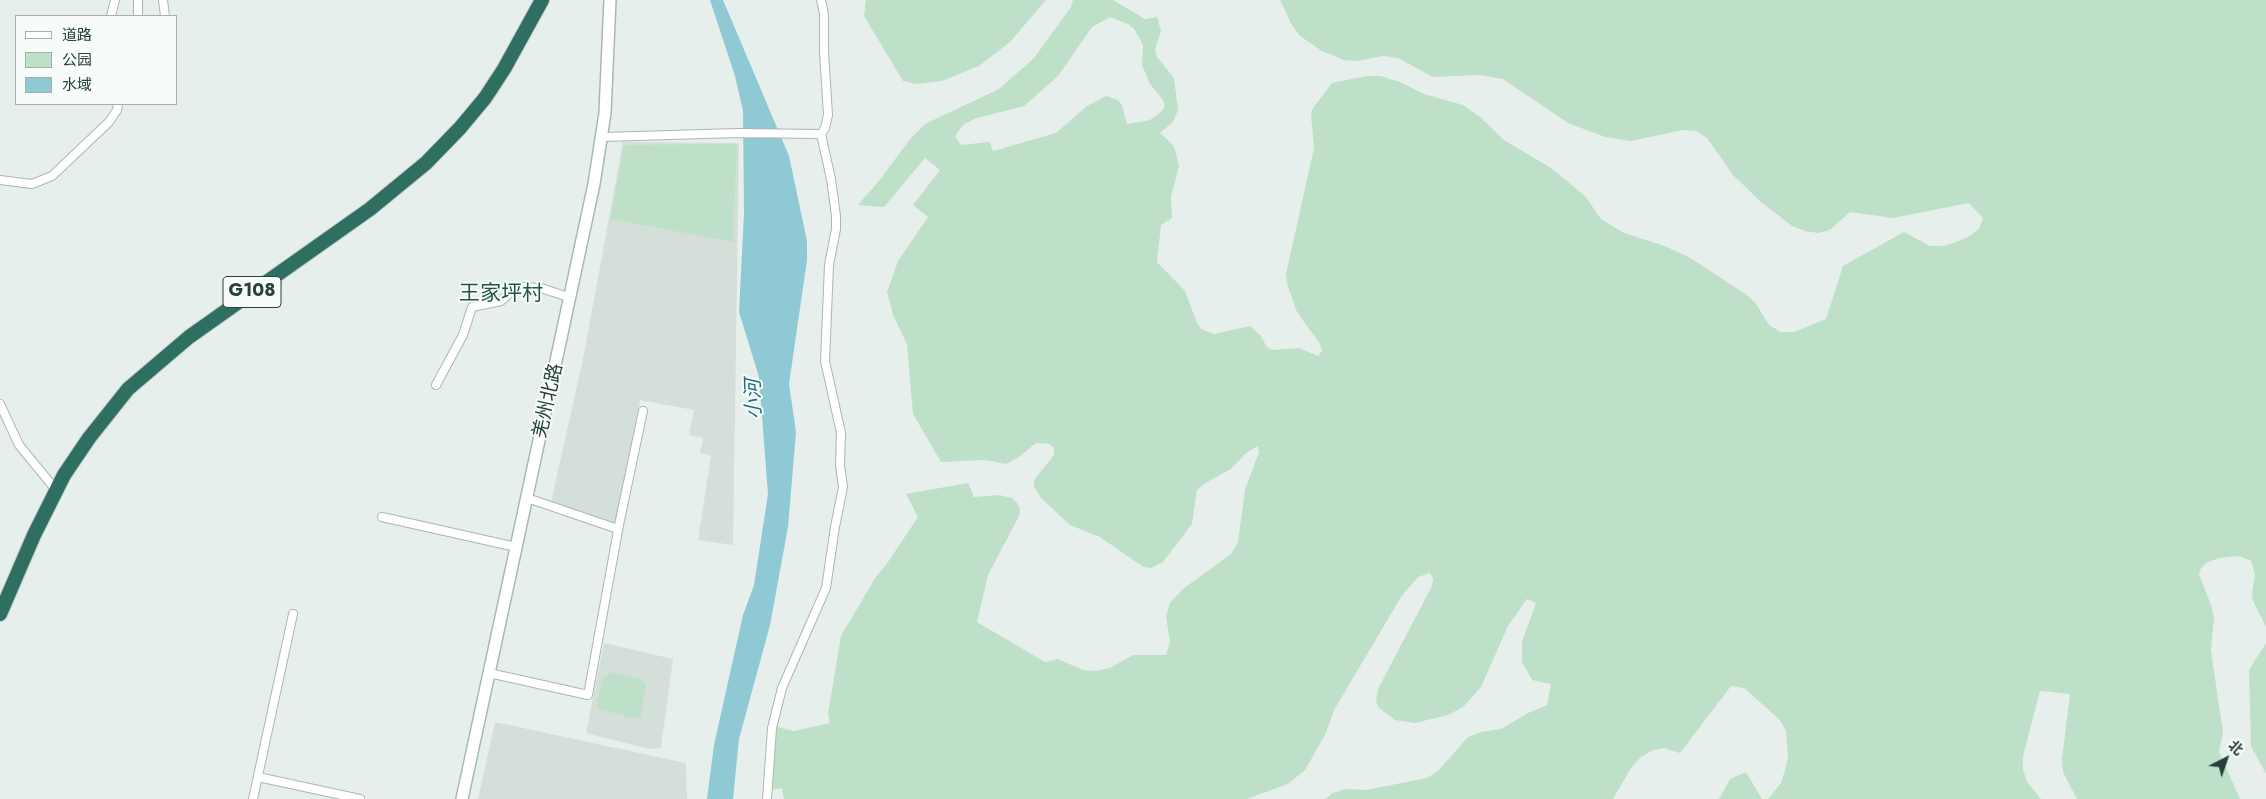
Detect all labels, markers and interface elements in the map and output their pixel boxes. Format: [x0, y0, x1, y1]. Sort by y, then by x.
legend [15, 15, 178, 105]
text: 道路 [62, 24, 92, 46]
text: 公园 [62, 49, 92, 71]
text: 水域 [62, 74, 92, 96]
road number: G108 [223, 276, 281, 308]
district label: 王家坪村 [459, 282, 543, 308]
street label: 羌州北路 [529, 361, 569, 441]
water label: 小河 [743, 379, 767, 419]
north arrow [2201, 734, 2251, 784]
text: 北 [2224, 736, 2248, 760]

